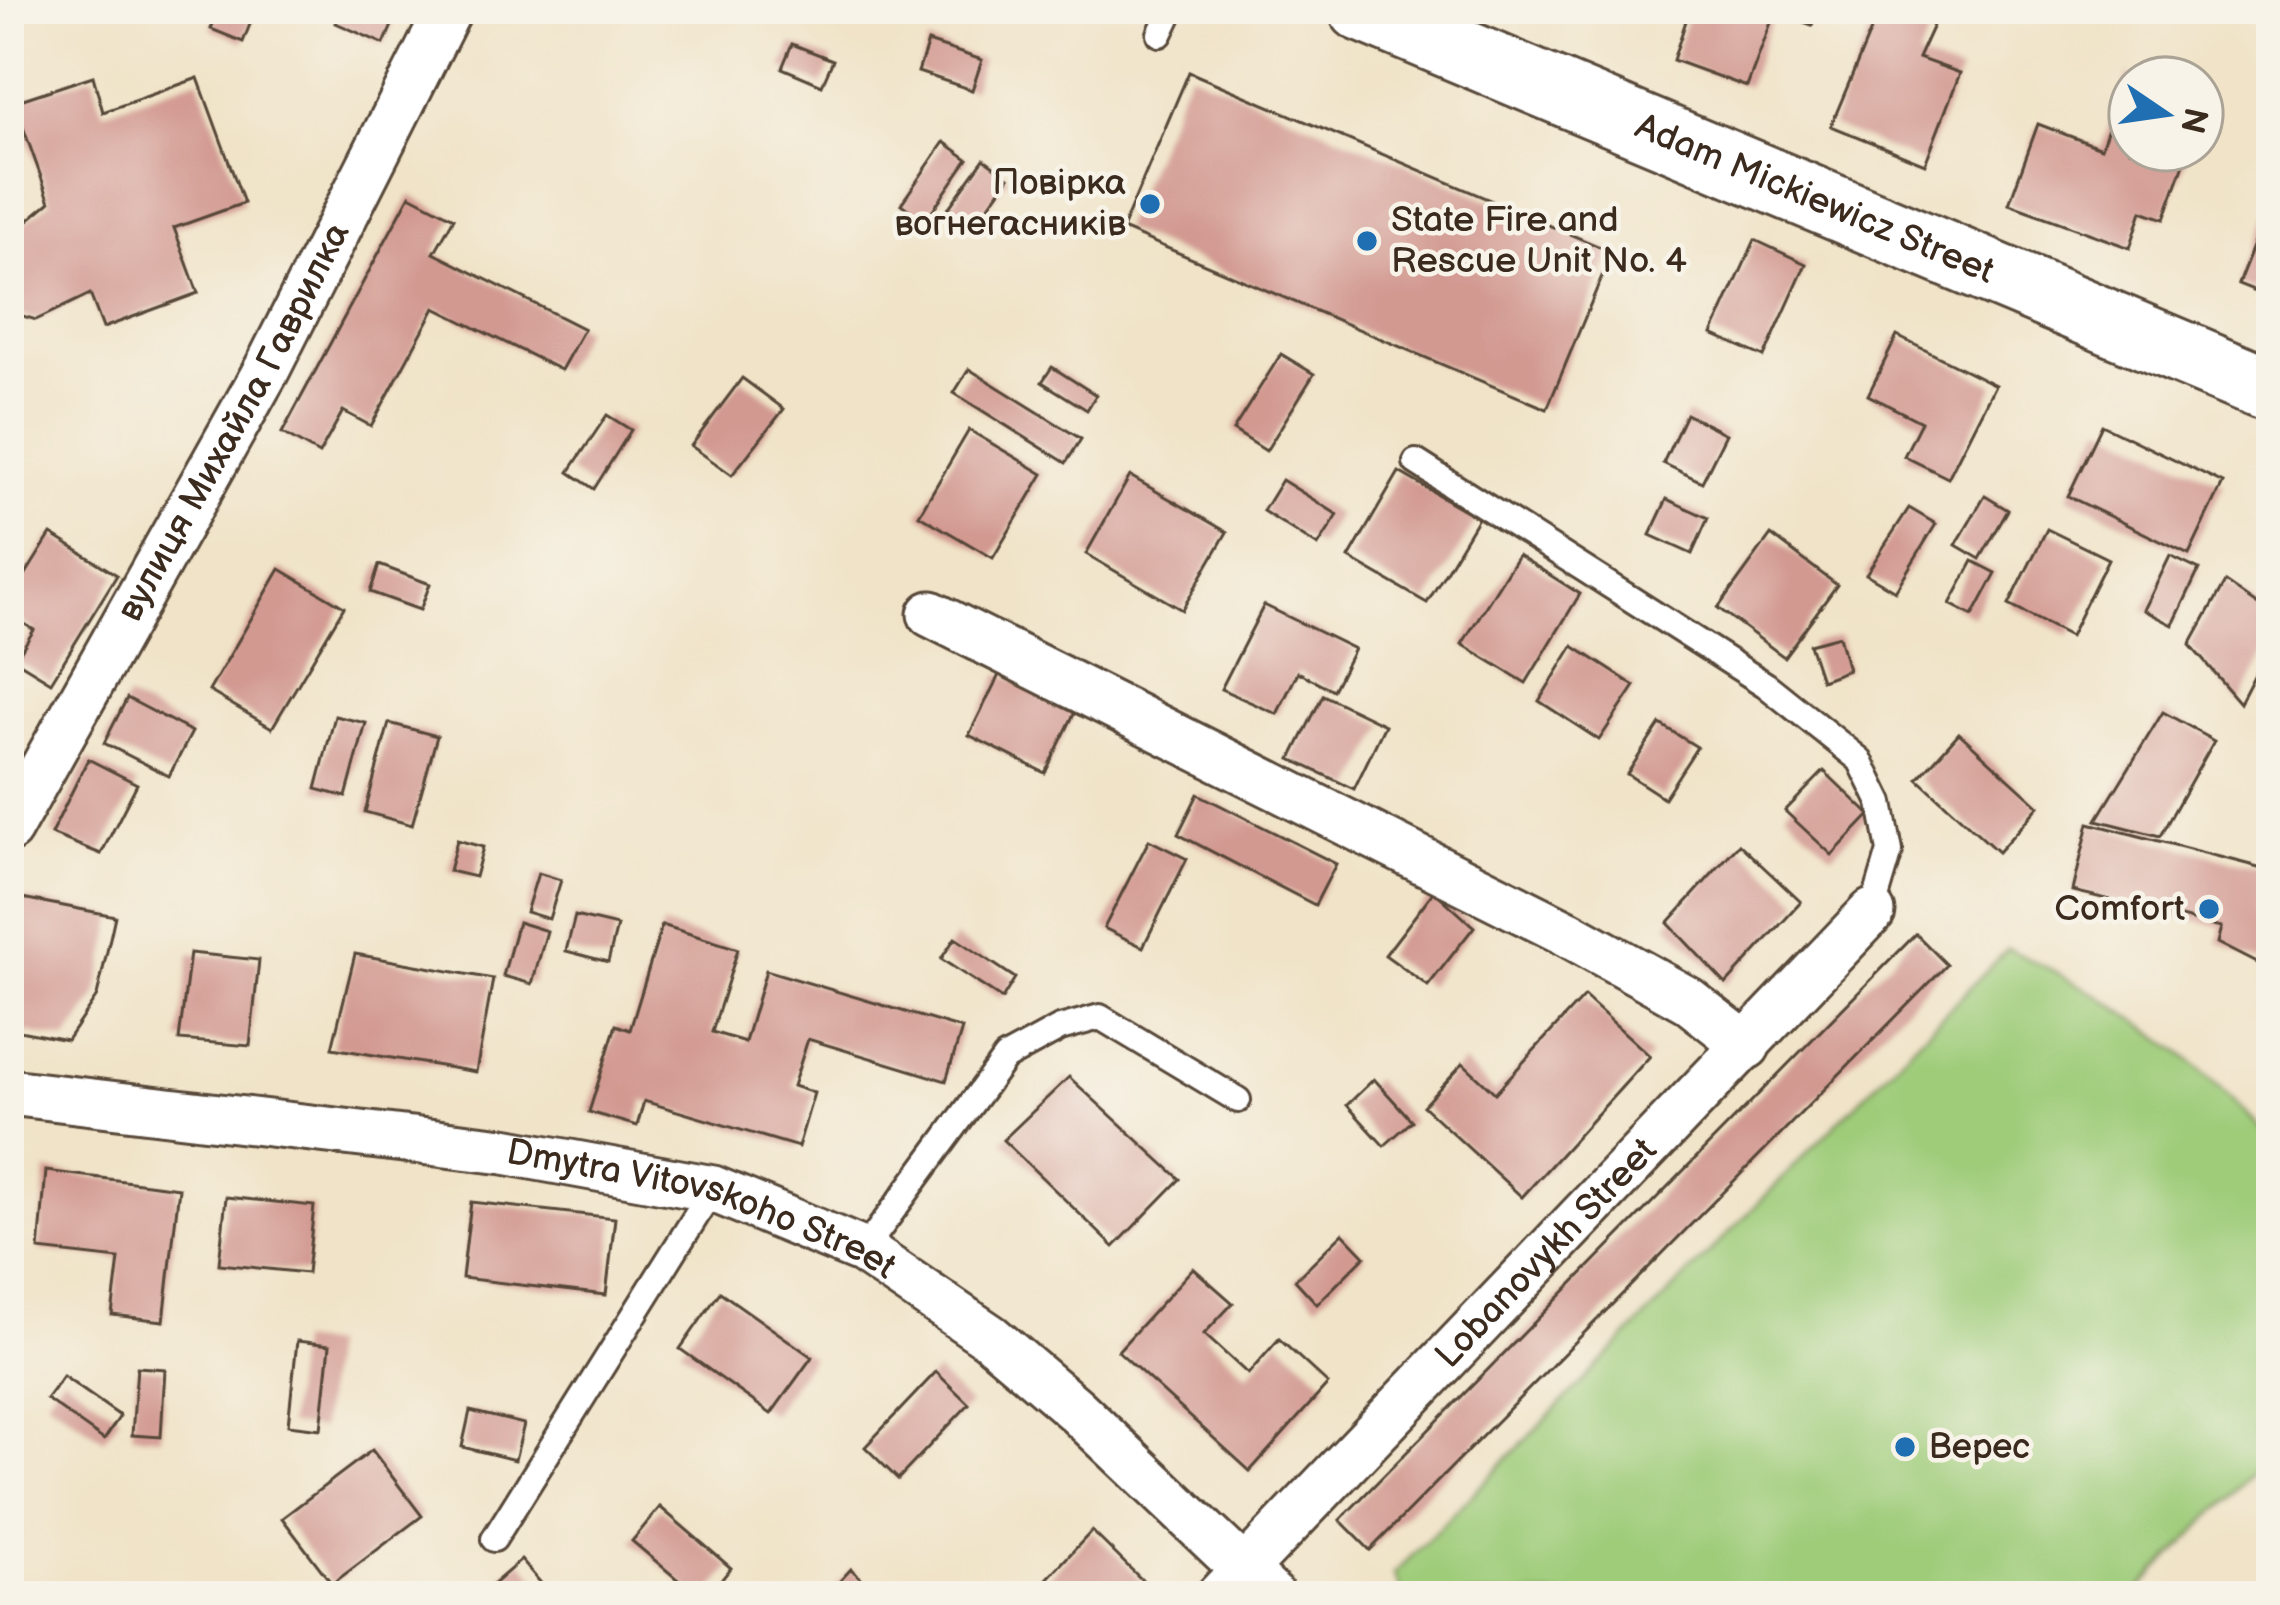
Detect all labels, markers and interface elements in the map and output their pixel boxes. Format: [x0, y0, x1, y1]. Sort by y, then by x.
north arrow [2106, 54, 2226, 174]
text: N [2171, 104, 2216, 137]
street label: Adam Mickiewicz Street [1629, 105, 2001, 293]
place label: Повірка вогнегасників [894, 162, 1126, 246]
marker: Повірка вогнегасників [1137, 191, 1163, 217]
place label: State Fire and Rescue Unit No. 4 [1391, 199, 1687, 283]
street label: вулиця Михайла Гаврилка [108, 216, 359, 629]
marker: State Fire and Rescue Unit No. 4 [1354, 228, 1380, 254]
place label: Comfort [2054, 888, 2185, 931]
marker: Comfort [2196, 896, 2222, 922]
street label: Lobanovykh Street [1427, 1129, 1666, 1377]
street label: Dmytra Vitovskoho Street [503, 1130, 904, 1288]
place label: Верес [1929, 1426, 2030, 1469]
marker: Верес [1892, 1434, 1918, 1460]

